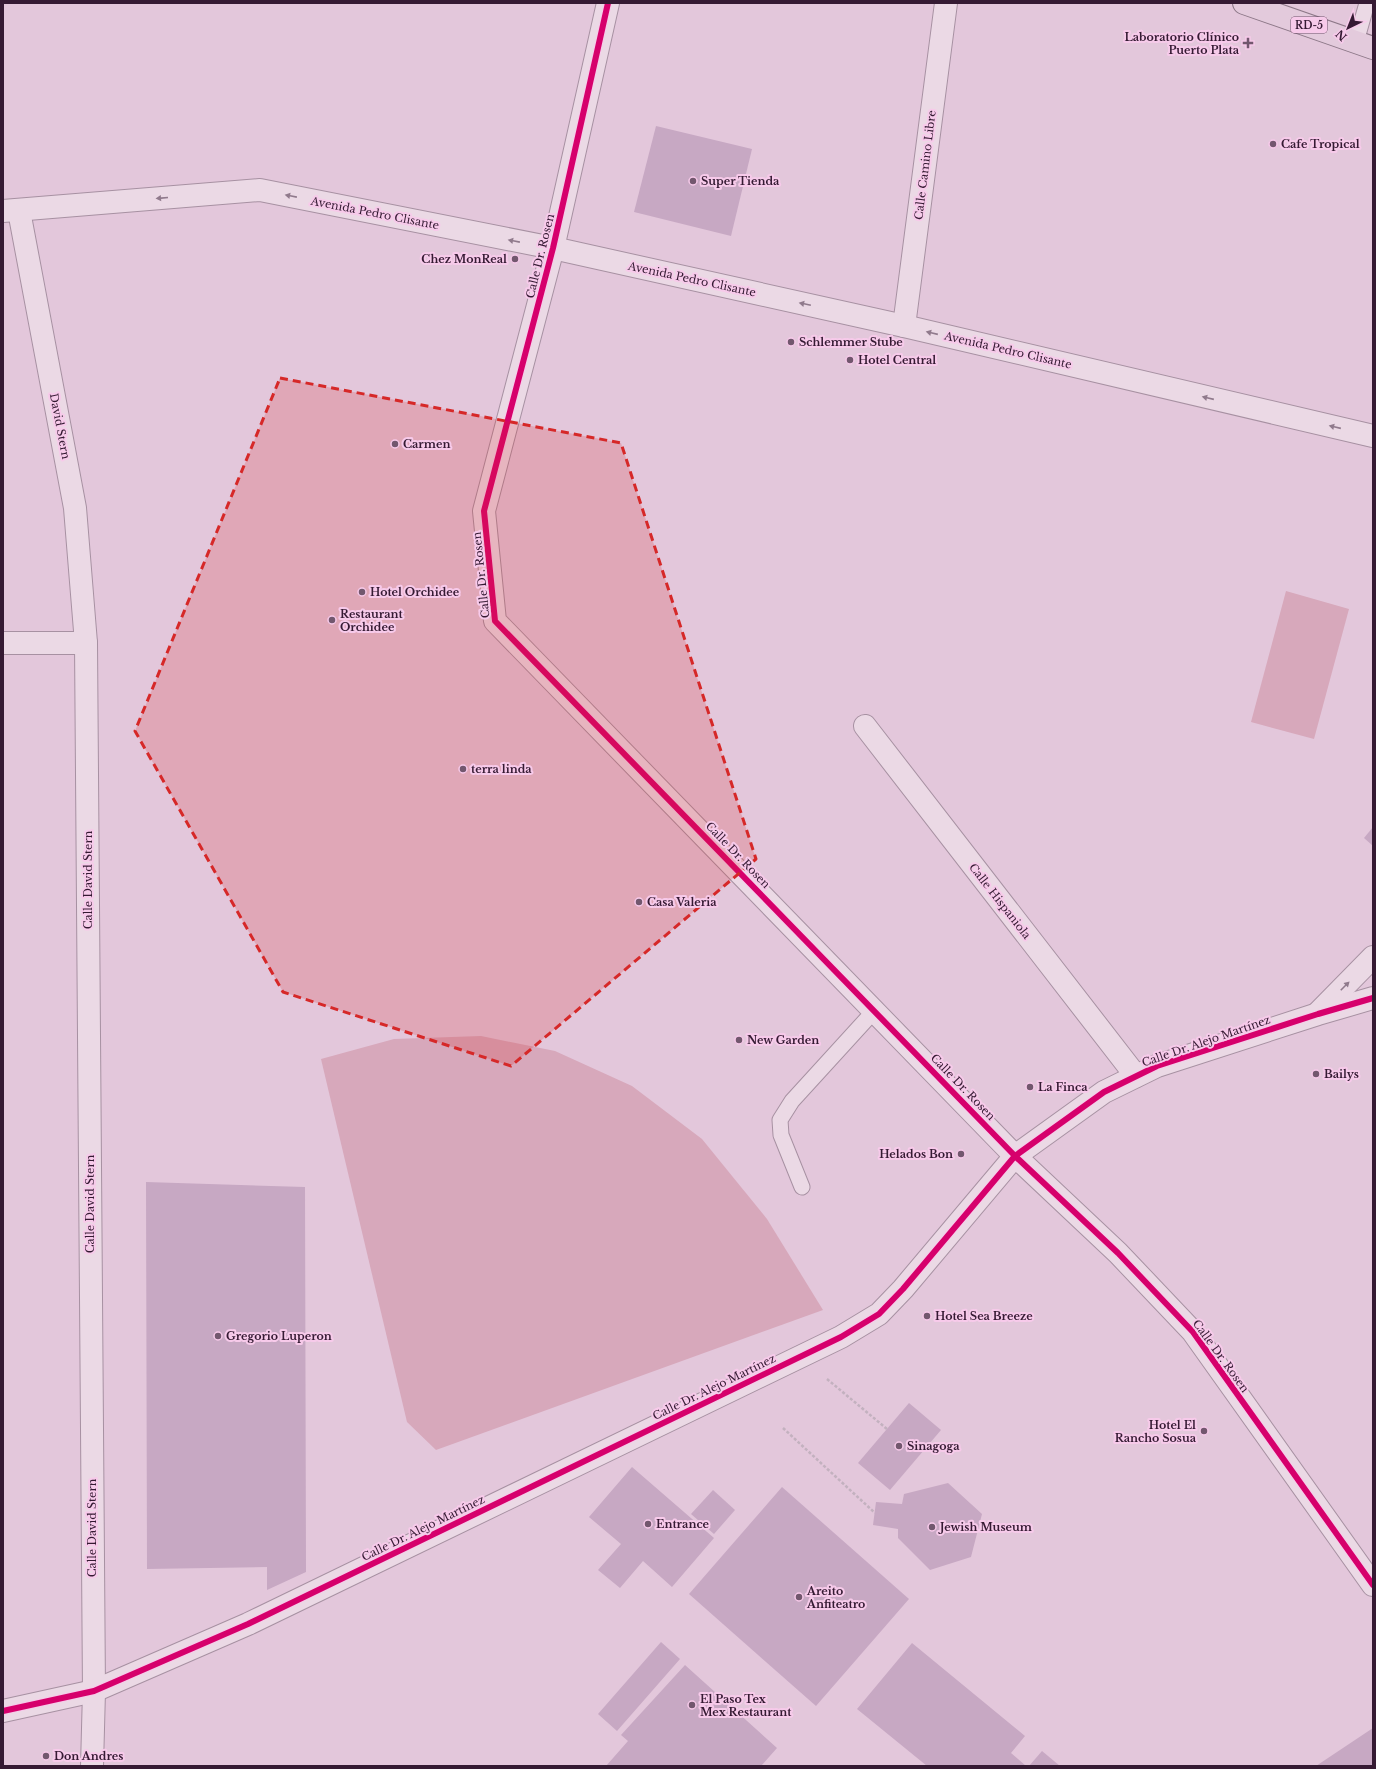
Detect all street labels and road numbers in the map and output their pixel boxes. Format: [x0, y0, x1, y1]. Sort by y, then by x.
road number: RD-5 [1291, 17, 1327, 33]
street label: Calle Camino Libre [911, 109, 939, 221]
street label: Avenida Pedro Clisante [309, 194, 440, 232]
street label: Calle Dr. Rosen [523, 212, 557, 300]
street label: Avenida Pedro Clisante [626, 258, 757, 299]
street label: Avenida Pedro Clisante [942, 328, 1073, 371]
street label: David Stern [47, 392, 73, 461]
street label: Calle Dr. Rosen [469, 531, 492, 619]
street label: Calle Dr. Rosen [703, 819, 773, 891]
street label: Calle David Stern [81, 830, 95, 929]
street label: Calle Hispaniola [966, 860, 1034, 942]
street label: Calle Dr. Alejo Martínez [1140, 1012, 1272, 1070]
street label: Calle Dr. Rosen [928, 1051, 998, 1123]
street label: Calle David Stern [83, 1154, 97, 1253]
street label: Calle Dr. Rosen [1190, 1317, 1252, 1396]
street label: Calle Dr. Alejo Martínez [650, 1351, 778, 1423]
street label: Calle David Stern [85, 1478, 99, 1577]
street label: Calle Dr. Alejo Martínez [359, 1492, 487, 1564]

